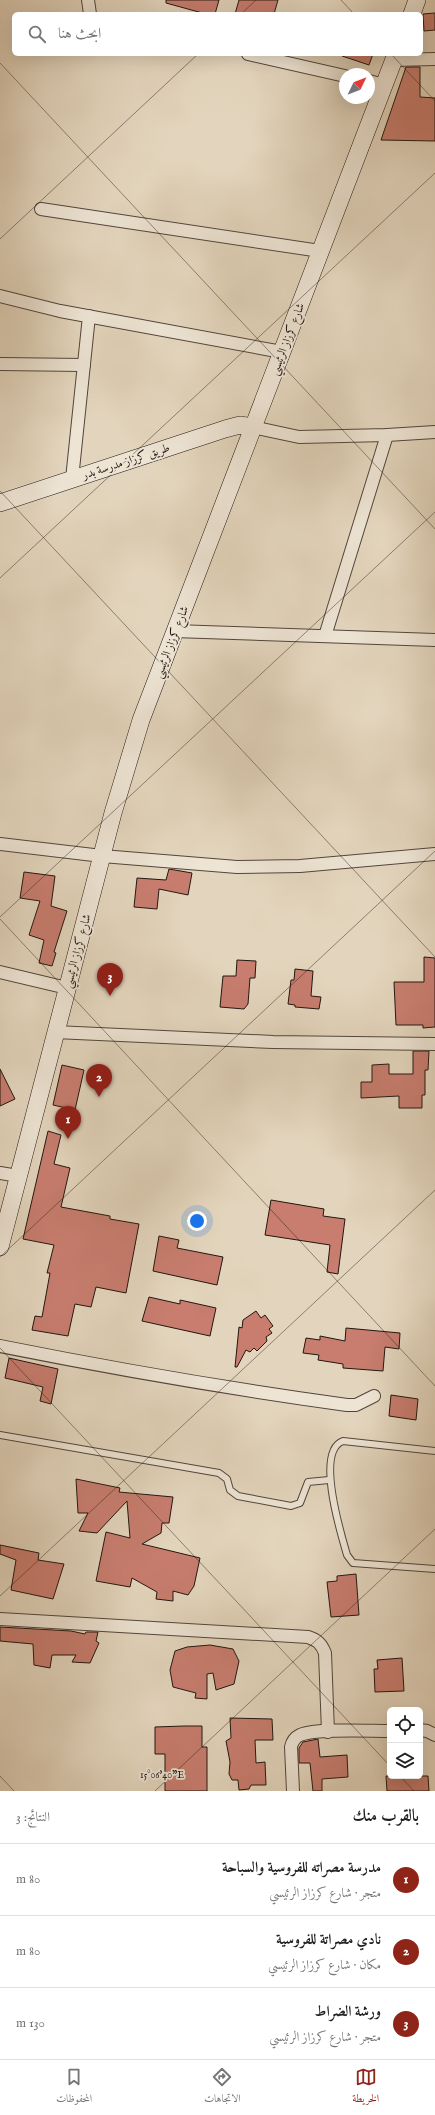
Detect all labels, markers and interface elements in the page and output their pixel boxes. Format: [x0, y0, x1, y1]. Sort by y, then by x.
search box [12, 12, 423, 56]
icon: search [26, 23, 48, 45]
text: ابحث هنا [58, 24, 101, 43]
north arrow [339, 68, 375, 104]
street label: شارع كرزاز الرئيسي [267, 301, 311, 379]
street label: طريق كرزاز مدرسة بدر [80, 440, 172, 483]
street label: شارع كرزاز الرئيسي [151, 604, 195, 682]
street label: شارع كرزاز الرئيسي [60, 912, 98, 991]
pin: 3 [97, 963, 123, 996]
pin: 2 [86, 1064, 112, 1097]
pin: 1 [55, 1106, 81, 1139]
your location [187, 1211, 207, 1231]
map controls [387, 1707, 423, 1779]
button: locate [387, 1707, 423, 1743]
button: layers [387, 1743, 423, 1779]
text: 15°06'40"E [140, 1769, 184, 1782]
text: بالقرب منك [352, 1806, 419, 1827]
text: النتائج: 3 [16, 1809, 50, 1826]
text: مدرسة مصراته للفروسية والسباحة [222, 1858, 381, 1877]
text: 80 m [16, 1871, 40, 1888]
text: 1 [404, 1871, 408, 1888]
text: متجر · شارع كرزاز الرئيسي [269, 1885, 381, 1902]
text: نادي مصراتة للفروسية [276, 1930, 381, 1949]
text: 80 m [16, 1943, 40, 1960]
text: 2 [403, 1943, 409, 1960]
text: مكان · شارع كرزاز الرئيسي [268, 1957, 381, 1974]
text: ورشة الضراط [315, 2002, 381, 2021]
text: 130 m [16, 2015, 45, 2032]
text: 3 [404, 2015, 408, 2032]
text: متجر · شارع كرزاز الرئيسي [269, 2029, 381, 2046]
tab: المحفوظات [56, 2066, 92, 2109]
tab: الاتجاهات [204, 2066, 241, 2109]
tab: الخريطة [352, 2066, 379, 2109]

